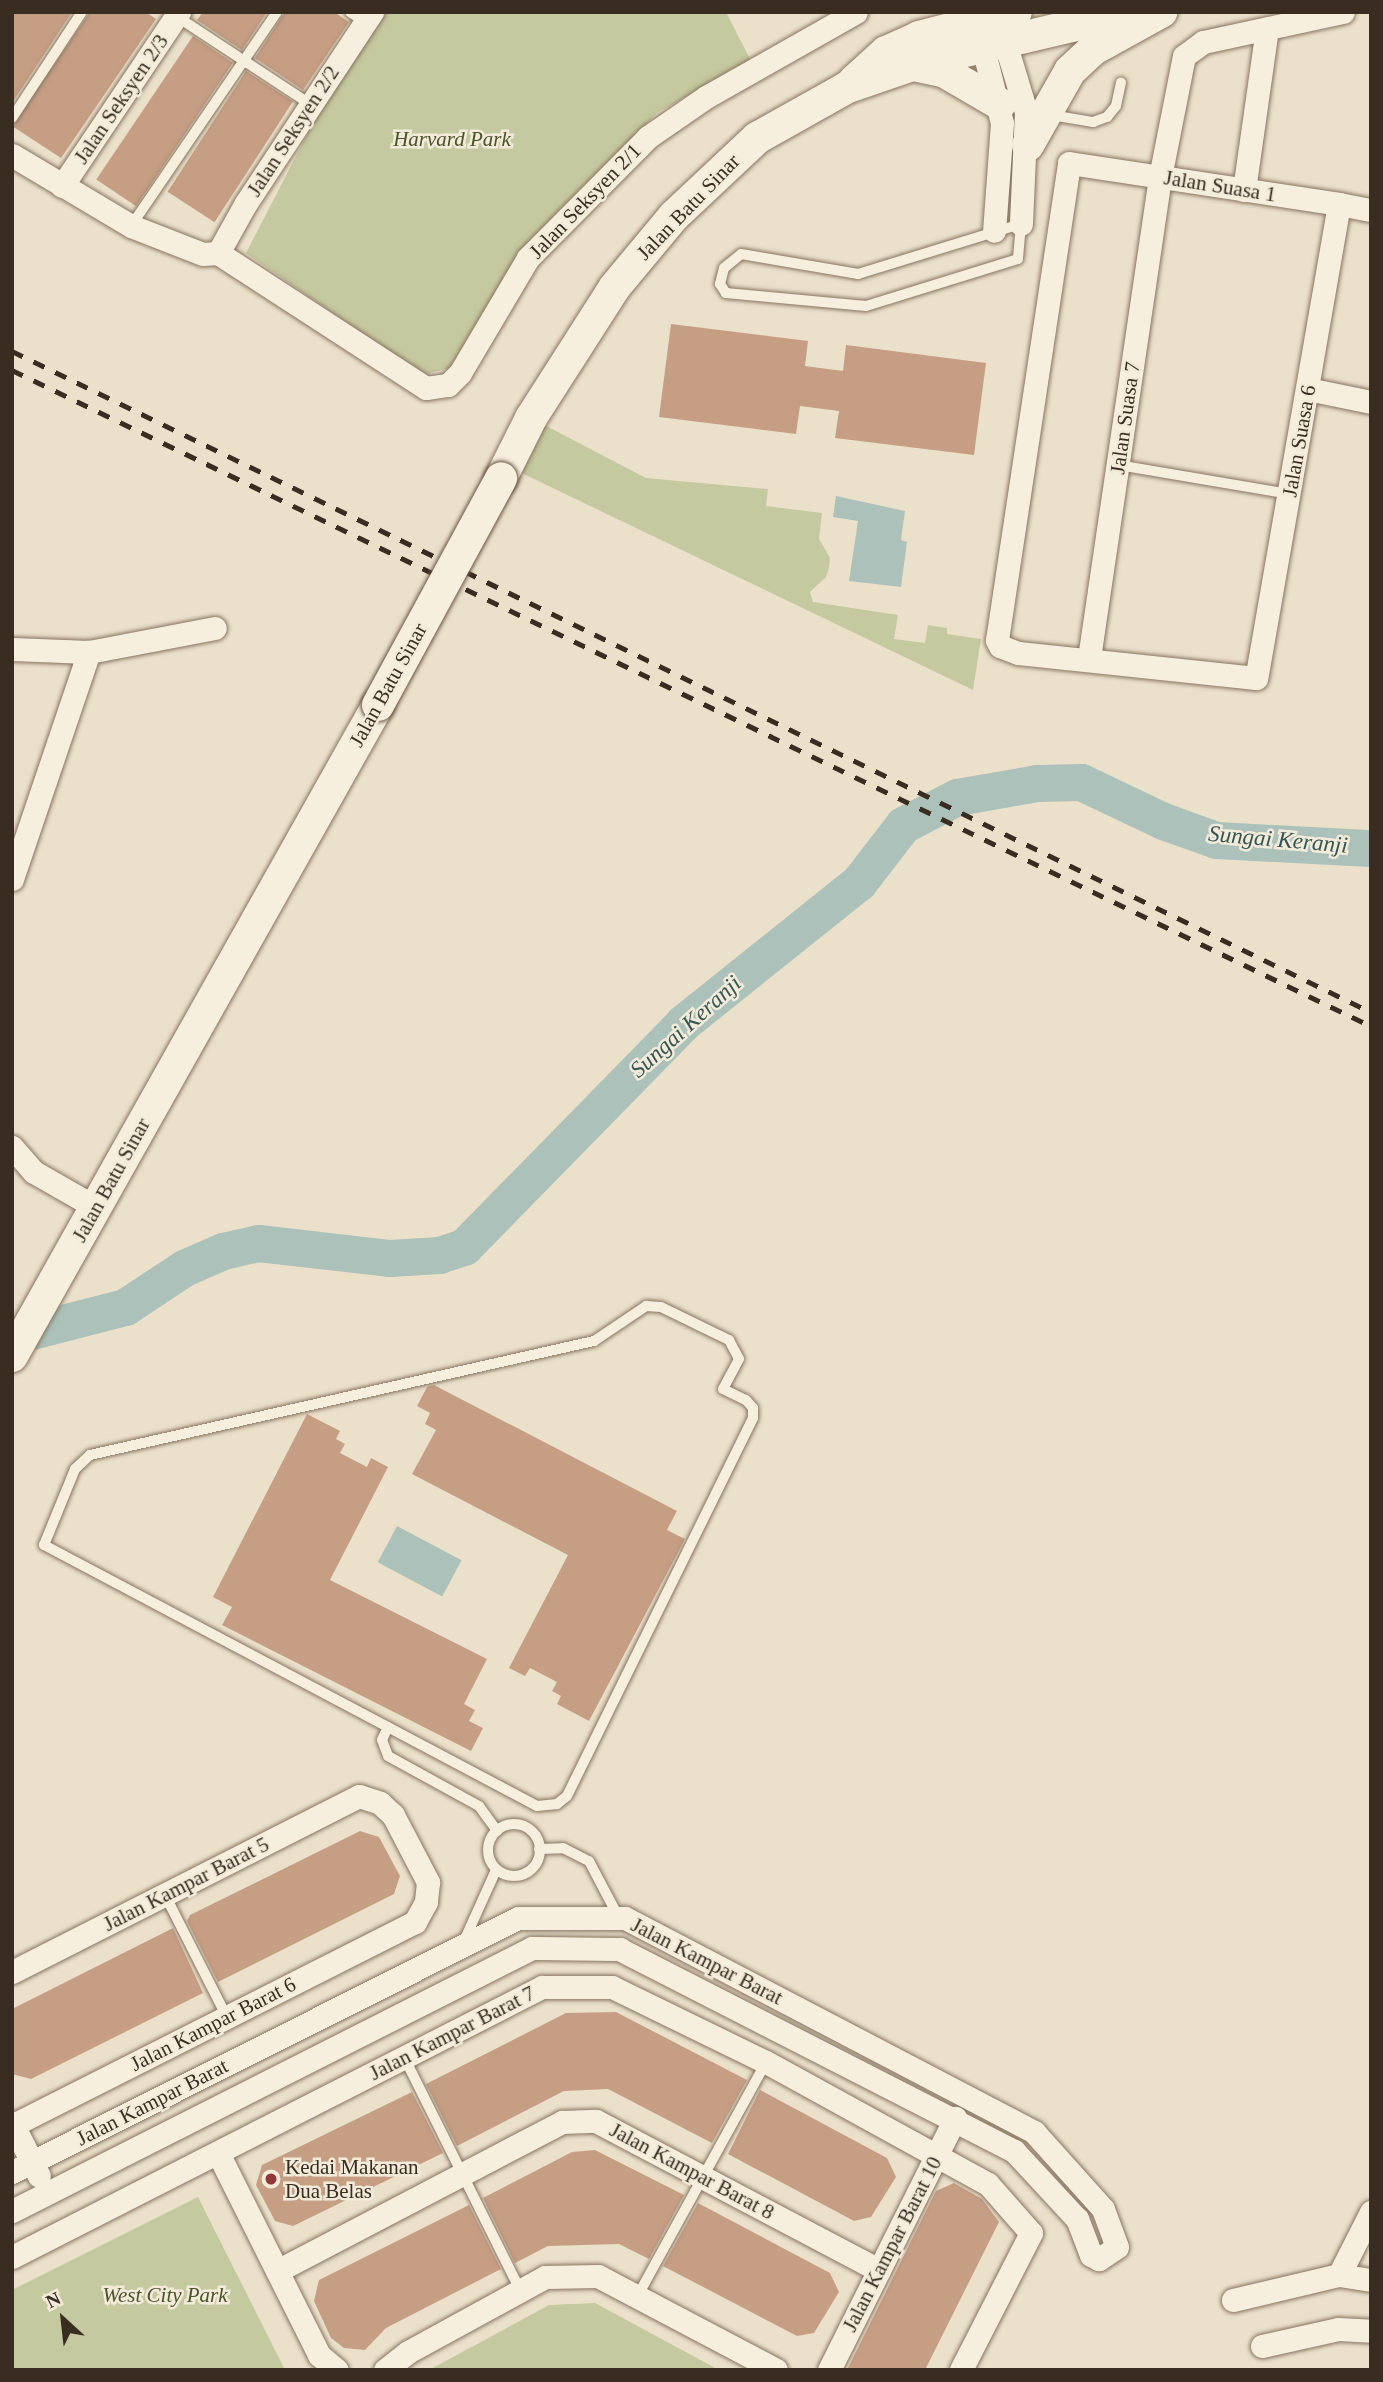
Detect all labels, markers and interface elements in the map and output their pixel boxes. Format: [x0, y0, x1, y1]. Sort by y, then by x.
street label: Jalan Seksyen 2/3 [68, 30, 174, 168]
street label: Jalan Seksyen 2/2 [241, 61, 345, 201]
park label: Harvard Park [393, 126, 511, 152]
street label: Jalan Seksyen 2/1 [524, 138, 646, 264]
street label: Jalan Batu Sinar [631, 149, 745, 265]
street label: Jalan Suasa 1 [1162, 165, 1278, 207]
street label: Jalan Suasa 7 [1105, 360, 1145, 476]
street label: Jalan Suasa 6 [1277, 383, 1321, 499]
street label: Jalan Batu Sinar [344, 619, 432, 751]
water label: Sungai Keranji [1207, 820, 1349, 860]
water label: Sungai Keranji [625, 970, 747, 1084]
street label: Jalan Batu Sinar [67, 1114, 155, 1246]
street label: Jalan Kampar Barat 5 [99, 1831, 273, 1937]
street label: Jalan Kampar Barat [627, 1912, 787, 2010]
street label: Jalan Kampar Barat 6 [126, 1971, 300, 2077]
street label: Jalan Kampar Barat 7 [365, 1980, 539, 2086]
street label: Jalan Kampar Barat [72, 2053, 232, 2151]
street label: Jalan Kampar Barat 8 [606, 2117, 778, 2225]
street label: Jalan Kampar Barat 10 [837, 2152, 947, 2336]
place label: Kedai Makanan Dua Belas [285, 2154, 419, 2204]
marker: Kedai Makanan Dua Belas [263, 2171, 279, 2187]
park label: West City Park [102, 2282, 228, 2308]
north arrow [28, 2284, 98, 2354]
text: N [42, 2287, 64, 2312]

